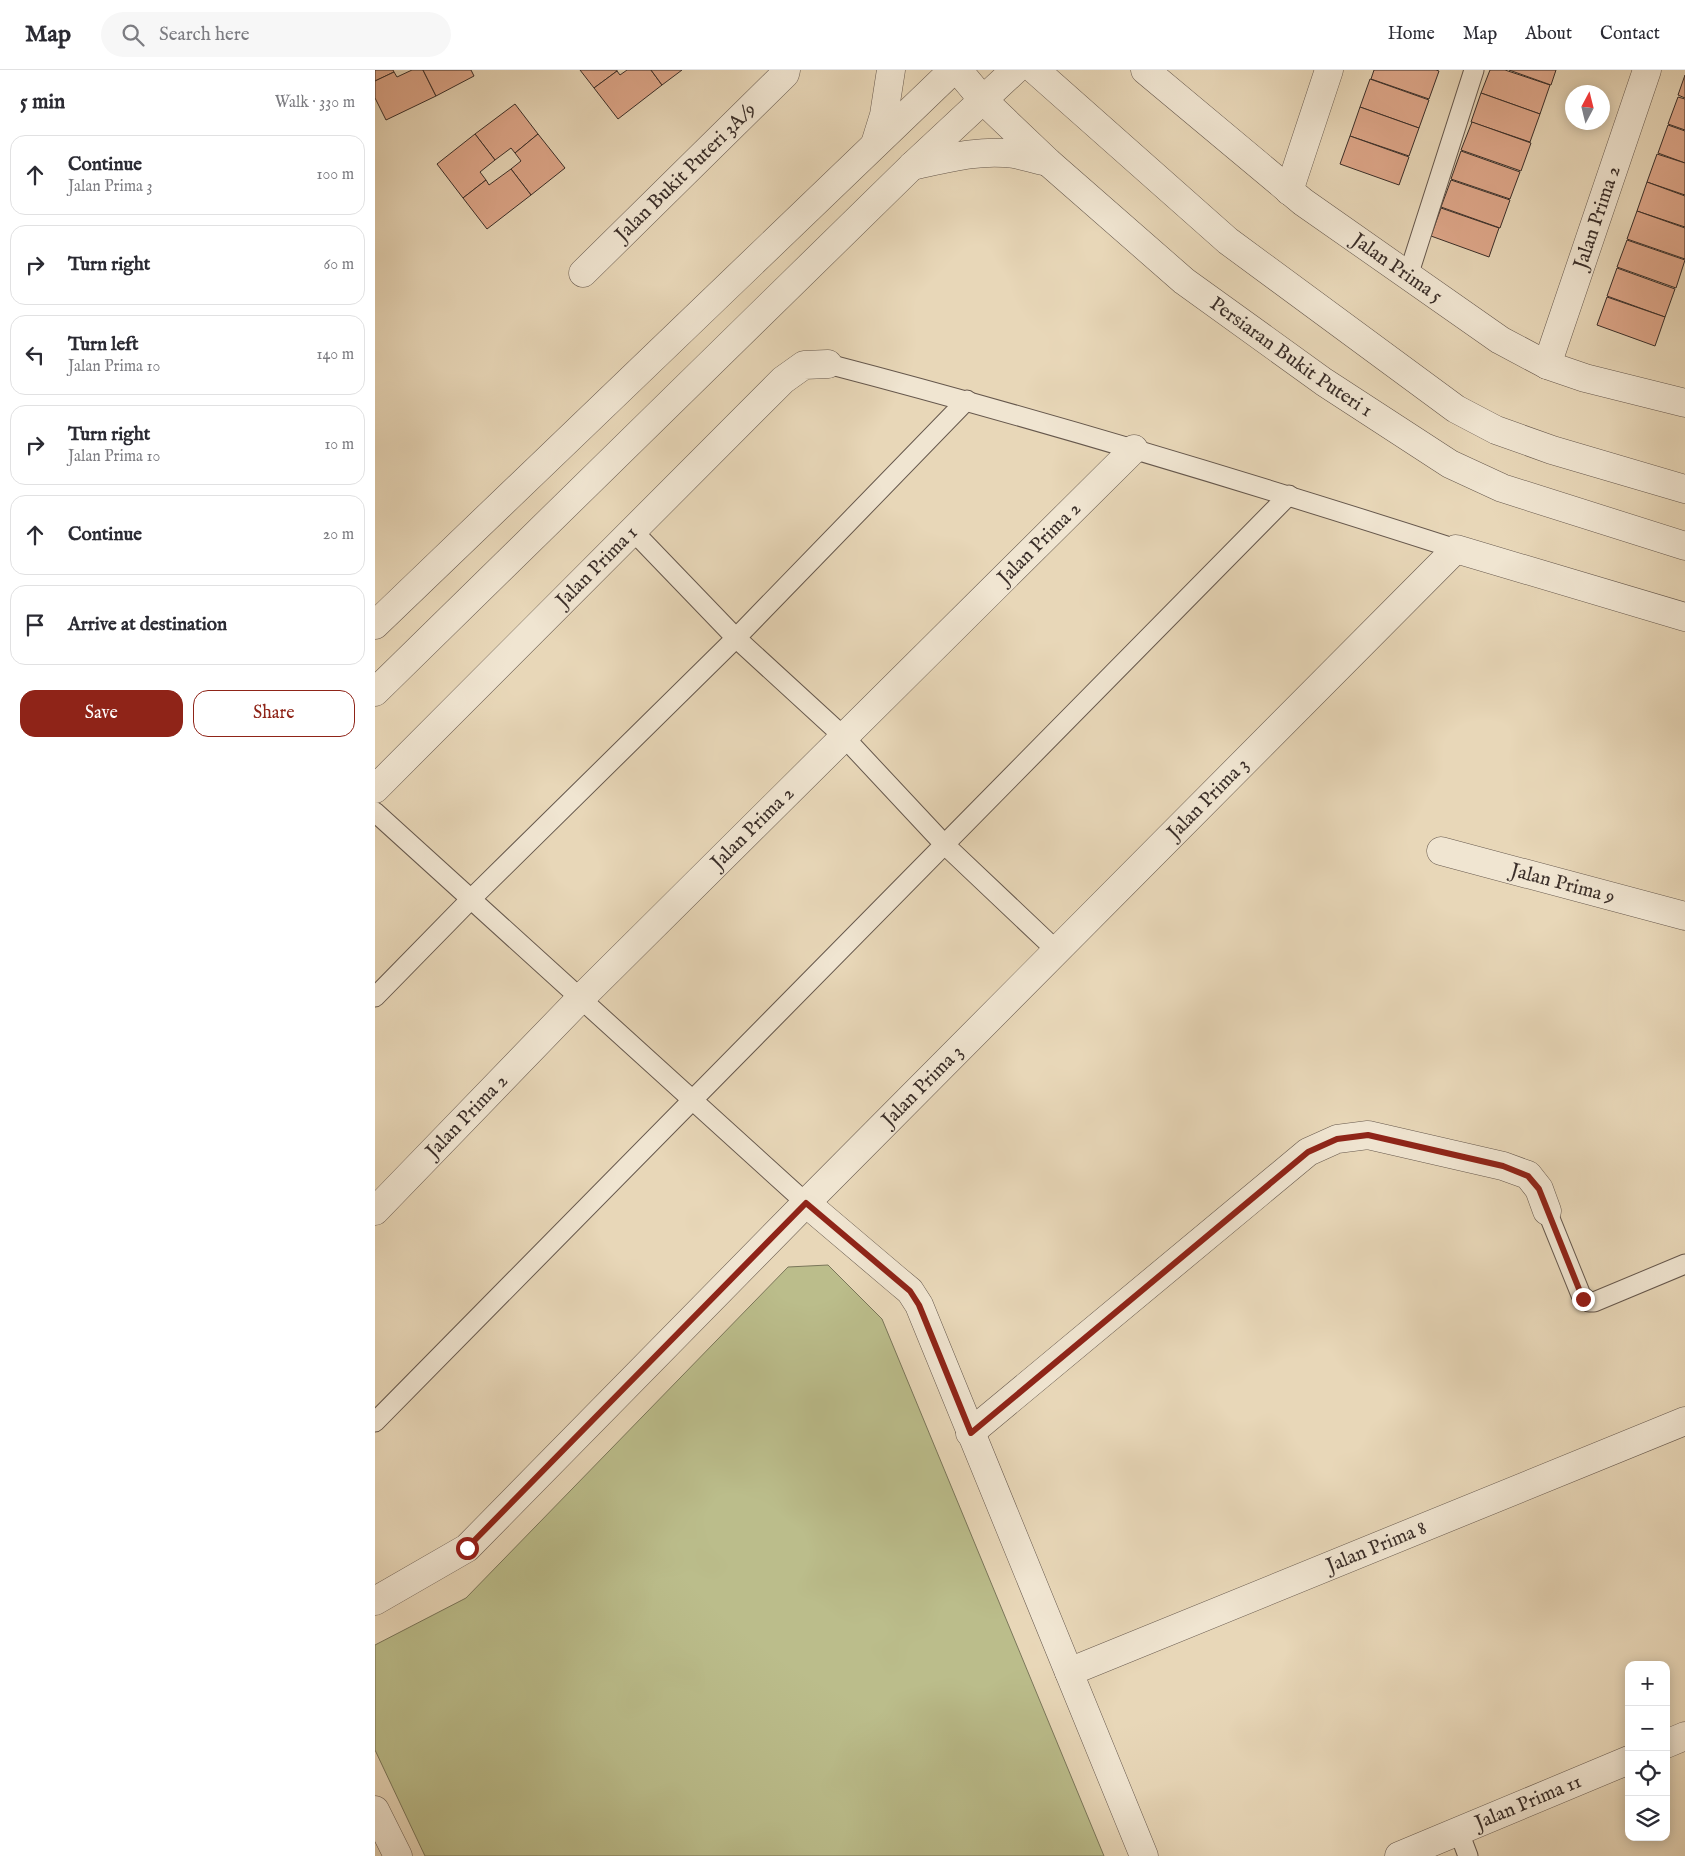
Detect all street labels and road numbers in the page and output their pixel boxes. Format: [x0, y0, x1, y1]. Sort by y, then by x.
street label: Jalan Bukit Puteri 3A/9 [608, 97, 761, 248]
street label: Jalan Prima 2 [1567, 162, 1626, 274]
street label: Jalan Prima 5 [1345, 226, 1448, 309]
street label: Persiaran Bukit Puteri 1 [1205, 291, 1377, 423]
street label: Jalan Prima 2 [991, 496, 1086, 591]
street label: Jalan Prima 1 [549, 520, 643, 614]
street label: Jalan Prima 3 [1160, 752, 1254, 846]
street label: Jalan Prima 2 [704, 781, 800, 876]
street label: Jalan Prima 9 [1506, 857, 1618, 909]
street label: Jalan Prima 3 [875, 1040, 969, 1134]
street label: Jalan Prima 2 [419, 1069, 513, 1165]
street label: Jalan Prima 8 [1321, 1515, 1430, 1579]
street label: Jalan Prima 11 [1469, 1769, 1585, 1836]

